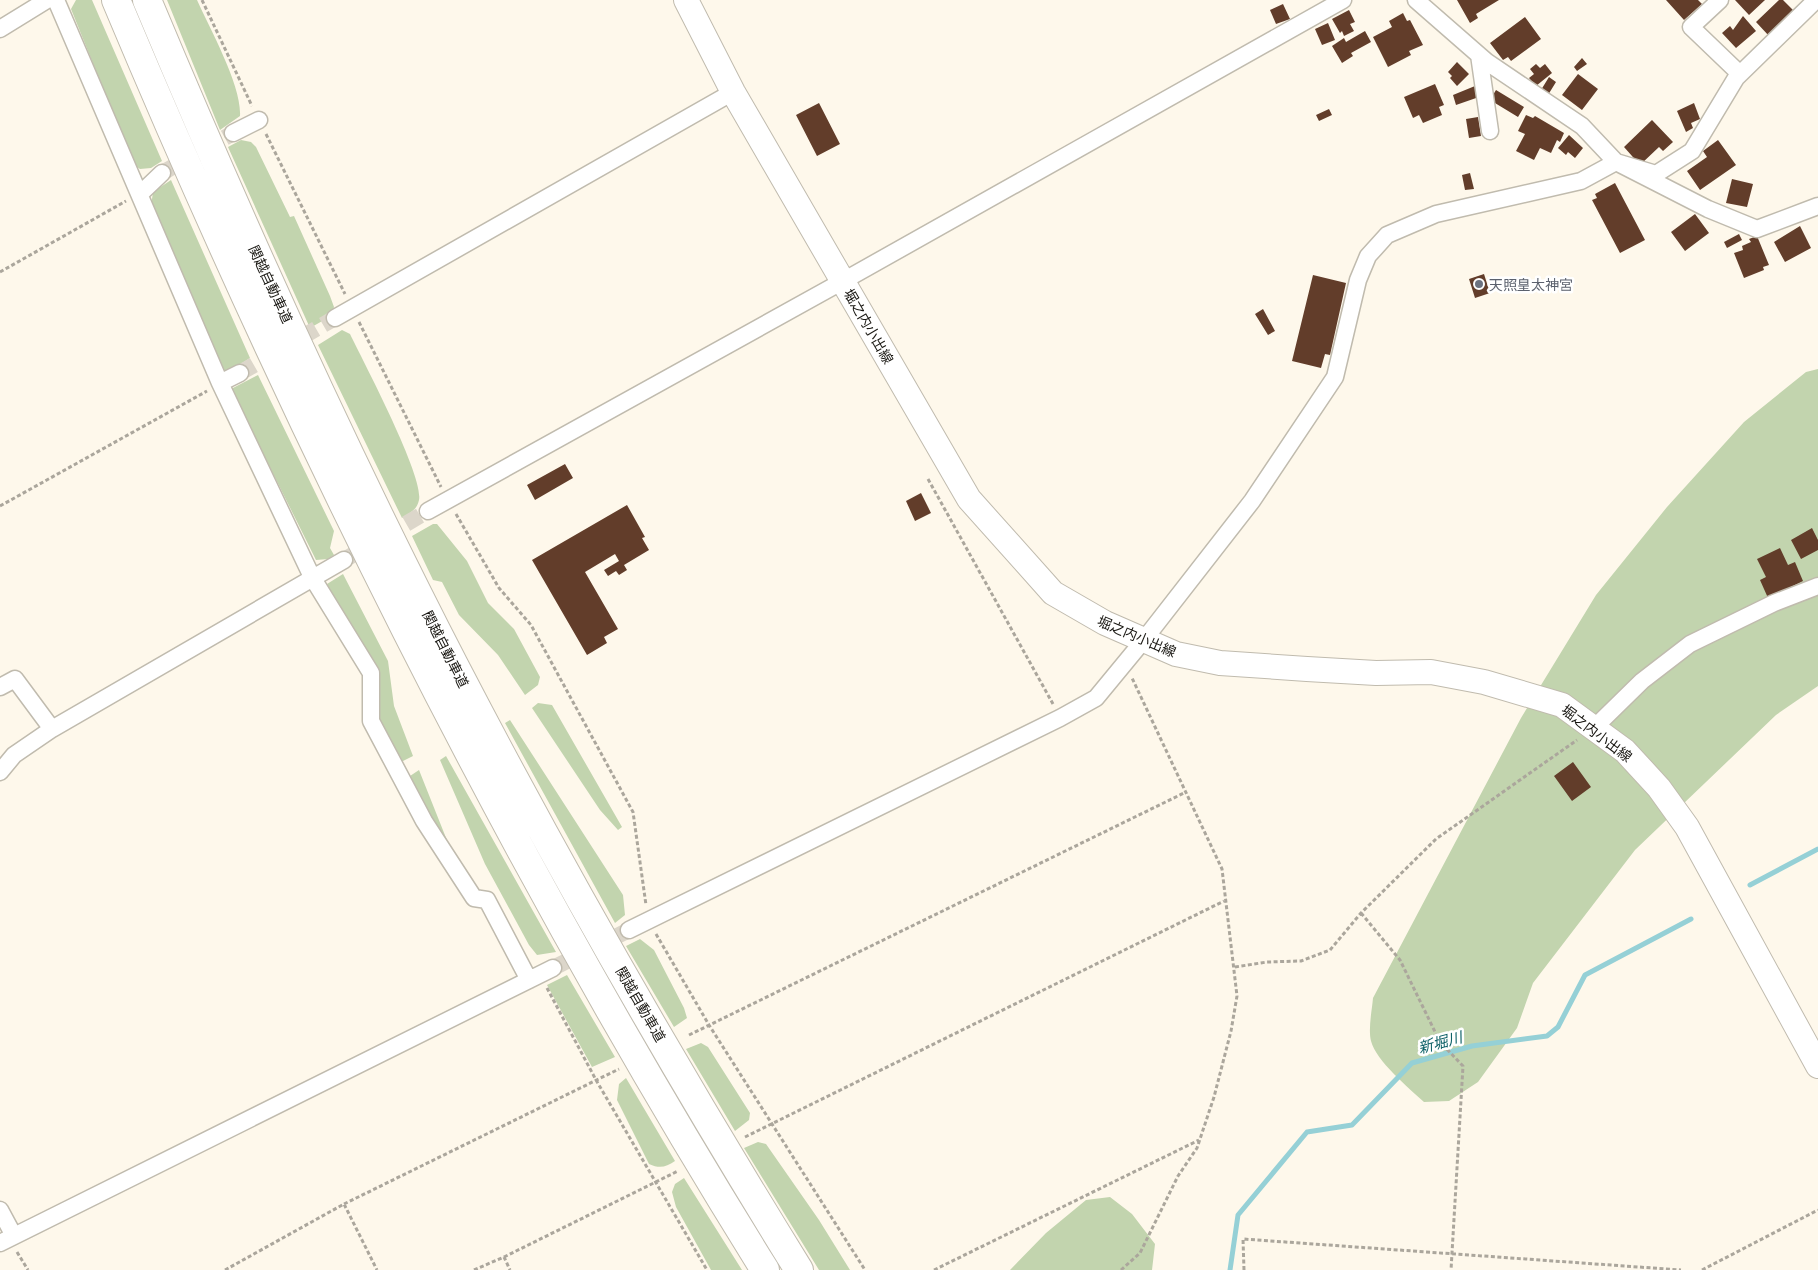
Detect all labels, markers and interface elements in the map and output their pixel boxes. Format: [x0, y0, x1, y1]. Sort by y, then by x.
street label: 関越自動車道 [245, 242, 297, 326]
place label: 天照皇太神宮 [1489, 275, 1573, 294]
marker: 天照皇太神宮 [1473, 278, 1485, 290]
street label: 堀之内小出線 [840, 285, 898, 367]
street label: 関越自動車道 [418, 607, 474, 691]
street label: 堀之内小出線 [1095, 611, 1179, 661]
street label: 堀之内小出線 [1558, 700, 1636, 766]
street label: 関越自動車道 [612, 963, 670, 1045]
water label: 新堀川 [1416, 1026, 1466, 1057]

